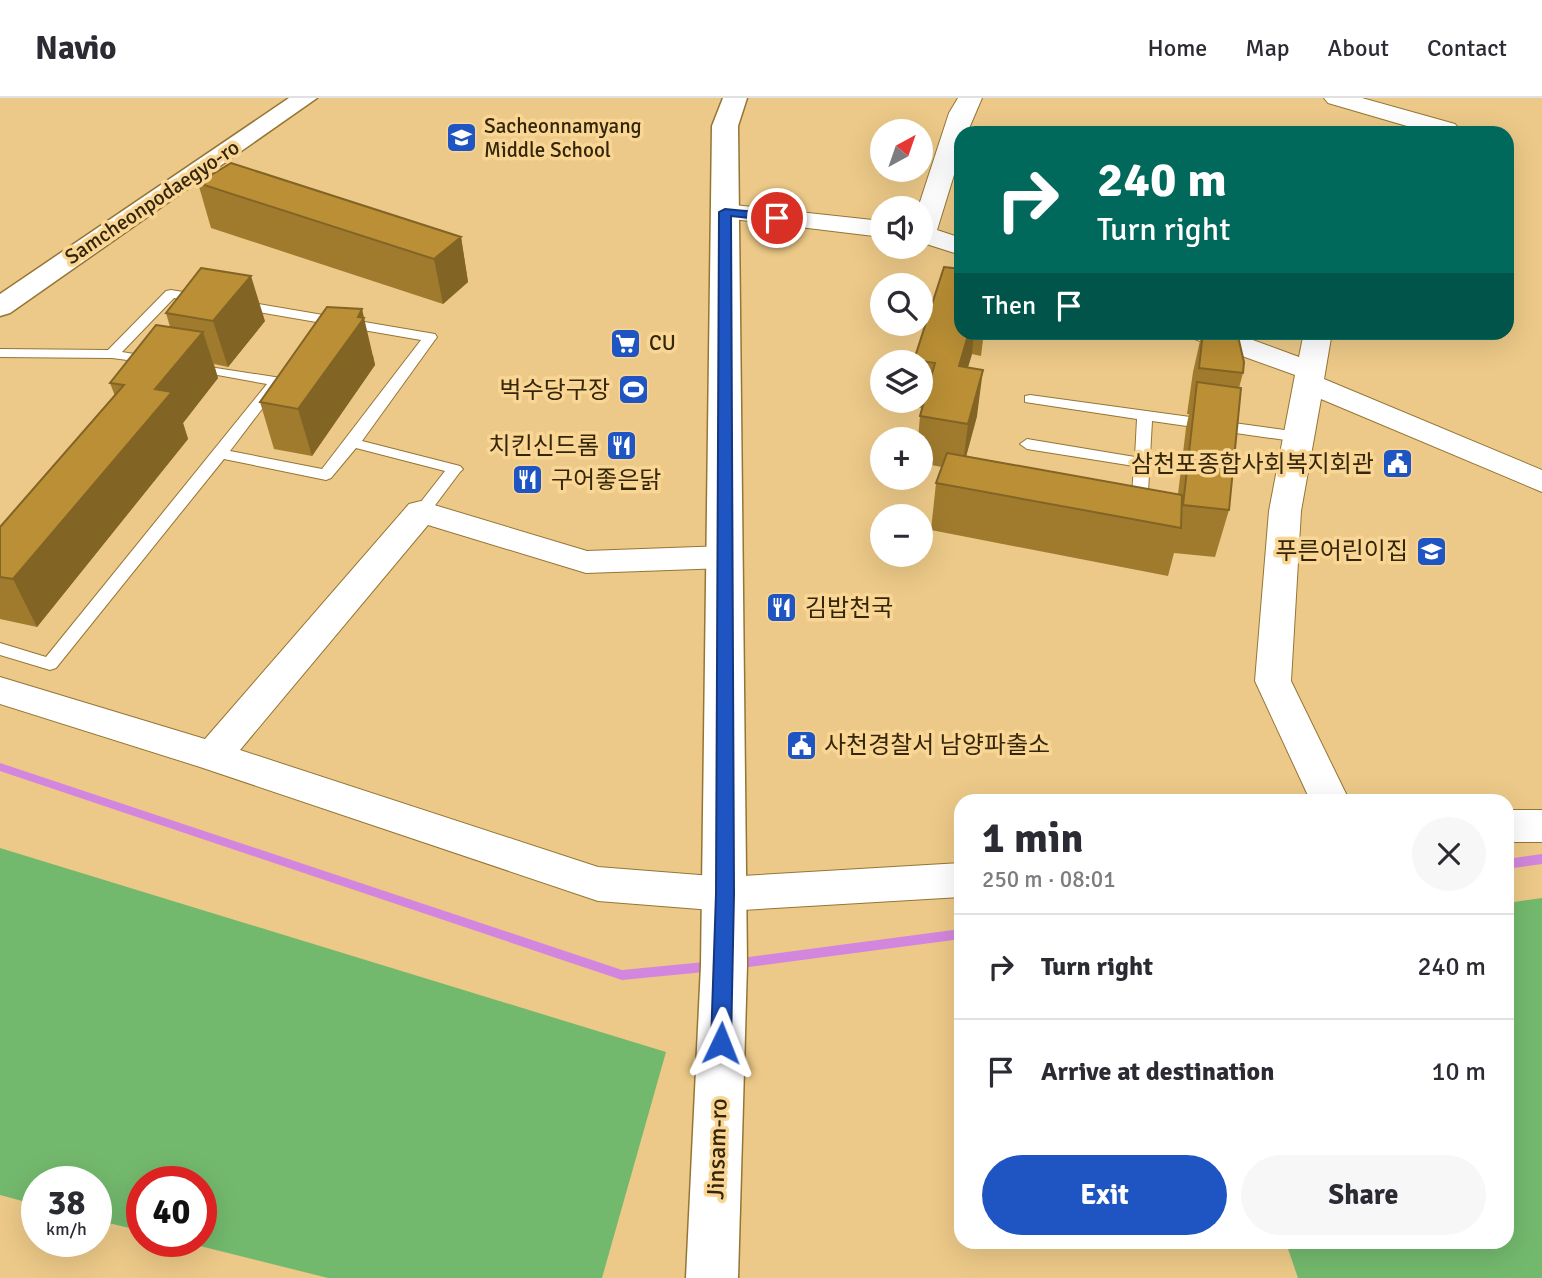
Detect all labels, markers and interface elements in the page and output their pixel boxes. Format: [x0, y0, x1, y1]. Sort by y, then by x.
text: Navio [35, 28, 117, 69]
text: Home [1147, 33, 1207, 63]
text: Map [1245, 33, 1290, 63]
text: About [1328, 33, 1389, 63]
text: Contact [1427, 33, 1507, 63]
place label: Sacheonnamyang Middle School [484, 113, 642, 163]
north arrow [870, 119, 933, 182]
map controls [870, 119, 933, 567]
school or university icon: Sacheonnamyang Middle School [444, 121, 478, 155]
street label: Samcheonpodaegyo-ro [60, 134, 244, 270]
text: 240 m [1097, 150, 1227, 210]
icon: right [982, 154, 1073, 245]
pin [747, 188, 807, 248]
button: sound [870, 196, 933, 259]
icon: arrive [758, 199, 796, 237]
text: Turn right [1097, 210, 1230, 249]
button: search [870, 273, 933, 336]
icon: arrive [1050, 287, 1088, 325]
text: Then [982, 290, 1036, 322]
supermarket icon: CU [609, 326, 643, 360]
place label: CU [649, 330, 676, 356]
button: layers [870, 350, 933, 413]
sports icon: 벅수당구장 [616, 373, 650, 407]
place label: 벅수당구장 [500, 375, 610, 405]
button: + [870, 427, 933, 490]
restaurant icon: 치킨신드롬 [605, 429, 639, 463]
place label: 치킨신드롬 [489, 431, 599, 461]
public building icon: 삼천포종합사회복지회관 [1380, 447, 1414, 481]
place label: 삼천포종합사회복지회관 [1131, 449, 1374, 479]
restaurant icon: 구어좋은닭 [511, 463, 545, 497]
place label: 구어좋은닭 [551, 465, 661, 495]
button: − [870, 504, 933, 567]
school or university icon: 푸른어린이집 [1414, 534, 1448, 568]
place label: 푸른어린이집 [1276, 536, 1408, 566]
restaurant icon: 김밥천국 [765, 591, 799, 625]
place label: 김밥천국 [805, 593, 893, 623]
public building icon: 사천경찰서 남양파출소 [784, 728, 818, 762]
place label: 사천경찰서 남양파출소 [824, 730, 1050, 760]
text: 1 min [982, 813, 1083, 864]
button: close [1412, 817, 1486, 891]
text: 250 m · 08:01 [982, 865, 1116, 894]
icon: right [982, 948, 1020, 986]
text: Turn right [1041, 951, 1153, 983]
text: 240 m [1417, 951, 1486, 983]
position arrow [684, 1006, 758, 1080]
icon: arrive [982, 1053, 1020, 1091]
text: Arrive at destination [1041, 1056, 1274, 1088]
text: 10 m [1431, 1056, 1486, 1088]
street label: Jinsam-ro [700, 1098, 734, 1200]
button: Exit [982, 1155, 1227, 1235]
button: Share [1241, 1155, 1486, 1235]
speed limit sign: 40 [126, 1166, 217, 1257]
text: 38 [48, 1181, 85, 1224]
text: km/h [46, 1218, 87, 1240]

